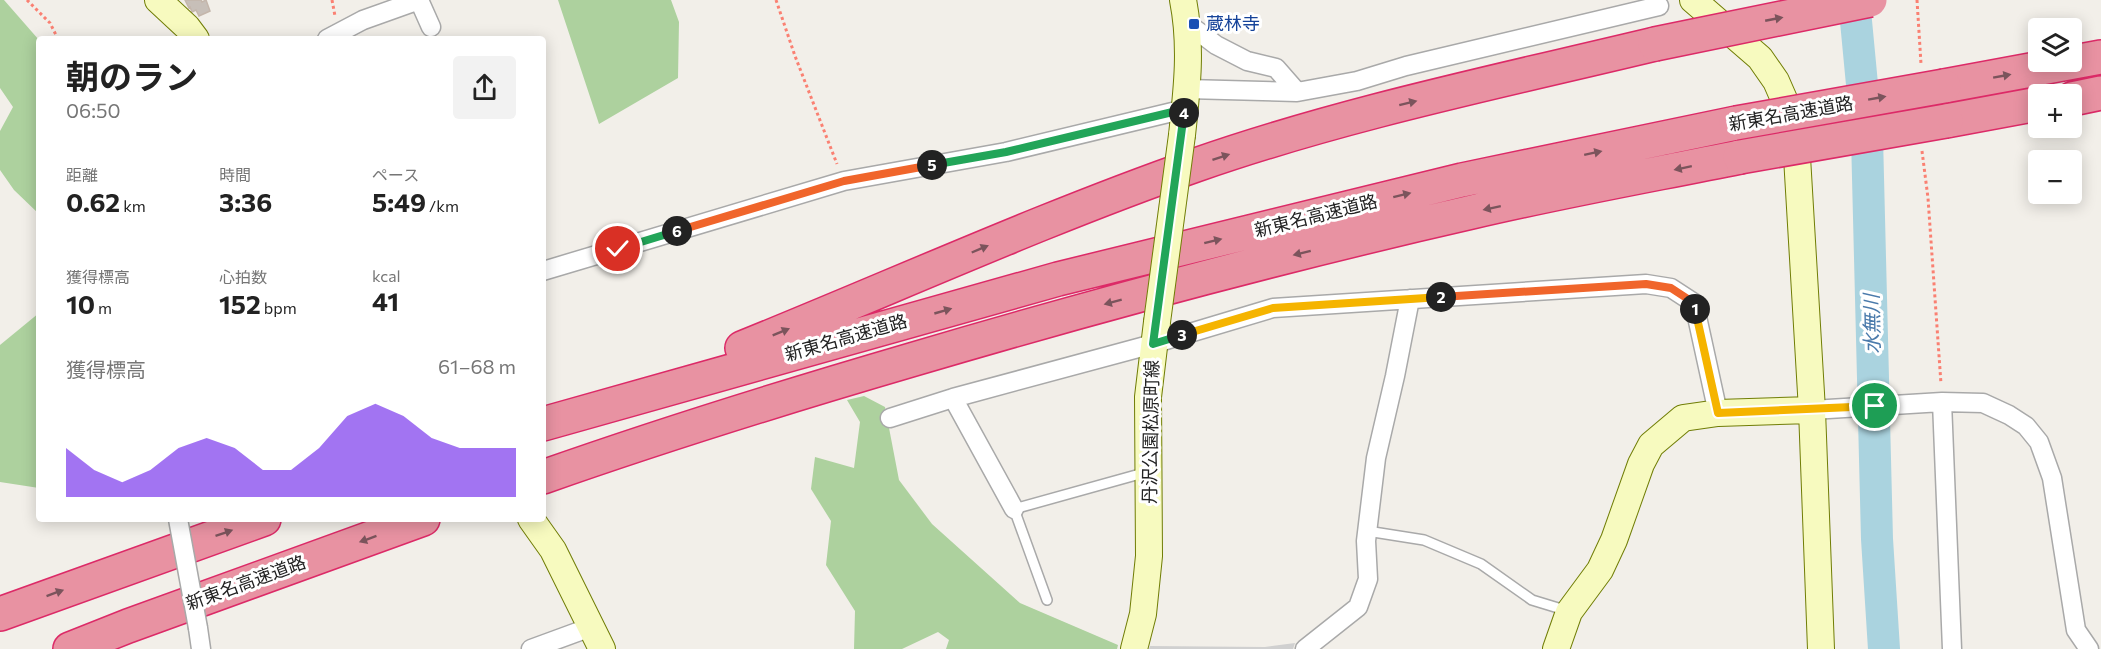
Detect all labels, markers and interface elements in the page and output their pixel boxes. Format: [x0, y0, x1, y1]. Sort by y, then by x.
place label: 蔵林寺 [1206, 12, 1260, 34]
one-way arrow [1764, 14, 1783, 23]
marker: 蔵林寺 [1187, 17, 1201, 31]
map controls [2028, 18, 2082, 204]
button: layers [2028, 18, 2082, 72]
text: 朝のラン [66, 55, 198, 96]
button: share [453, 56, 516, 119]
one-way arrow [1992, 71, 2011, 80]
button: + [2028, 84, 2082, 138]
street label: 新東名高速道路 [1727, 91, 1855, 135]
one-way arrow [1867, 93, 1886, 102]
text: 06:50 [66, 98, 120, 122]
pin: 4 [1169, 98, 1199, 128]
one-way arrow [1399, 98, 1417, 108]
text: 4 [1179, 103, 1189, 122]
one-way arrow [1583, 148, 1602, 157]
pin: 5 [917, 150, 947, 180]
button: − [2028, 150, 2082, 204]
one-way arrow [1212, 152, 1230, 161]
text: 5 [927, 155, 937, 174]
one-way arrow [1674, 164, 1692, 174]
text: 距離 [66, 165, 98, 184]
text: 時間 [219, 165, 251, 184]
text: ペース [372, 165, 419, 184]
text: 0.62 [66, 186, 120, 217]
text: 3:36 [219, 186, 272, 217]
text: 5:49 [372, 186, 426, 217]
street label: 新東名高速道路 [1252, 189, 1380, 241]
one-way arrow [1393, 189, 1411, 199]
text: km [120, 196, 146, 215]
text: /km [426, 196, 459, 215]
one-way arrow [1482, 204, 1501, 213]
pin: 6 [662, 216, 692, 246]
text: 6 [672, 221, 682, 240]
pin [592, 223, 643, 274]
icon: check [601, 232, 634, 265]
one-way arrow [1204, 235, 1222, 245]
one-way arrow [971, 244, 989, 253]
one-way arrow [1293, 249, 1312, 259]
text: kcal [372, 266, 401, 285]
text: 獲得標高 [66, 267, 130, 286]
text: 心拍数 [219, 267, 267, 286]
pin: 2 [1426, 282, 1456, 312]
text: 41 [372, 285, 399, 316]
text: 2 [1436, 287, 1446, 306]
text: 10 [66, 288, 95, 319]
text: 152 [219, 288, 261, 319]
water label: 水無川 [1858, 292, 1884, 354]
pin: 1 [1680, 294, 1710, 324]
one-way arrow [1104, 297, 1123, 307]
text: m [95, 298, 112, 317]
text: bpm [261, 298, 297, 317]
text: 1 [1691, 299, 1699, 318]
one-way arrow [934, 305, 952, 315]
street label: 新東名高速道路 [782, 309, 909, 365]
pin: 3 [1167, 320, 1197, 350]
text: 3 [1177, 325, 1187, 344]
one-way arrow [772, 327, 790, 337]
text: 61–68 m [438, 354, 516, 378]
text: 獲得標高 [66, 357, 146, 381]
street label: 丹沢公園松原町線 [1138, 360, 1162, 504]
pin [1849, 380, 1900, 431]
icon: arrive [1858, 389, 1891, 422]
one-way arrow [215, 528, 233, 538]
one-way arrow [358, 534, 376, 544]
street label: 新東名高速道路 [183, 550, 309, 614]
one-way arrow [46, 588, 64, 598]

